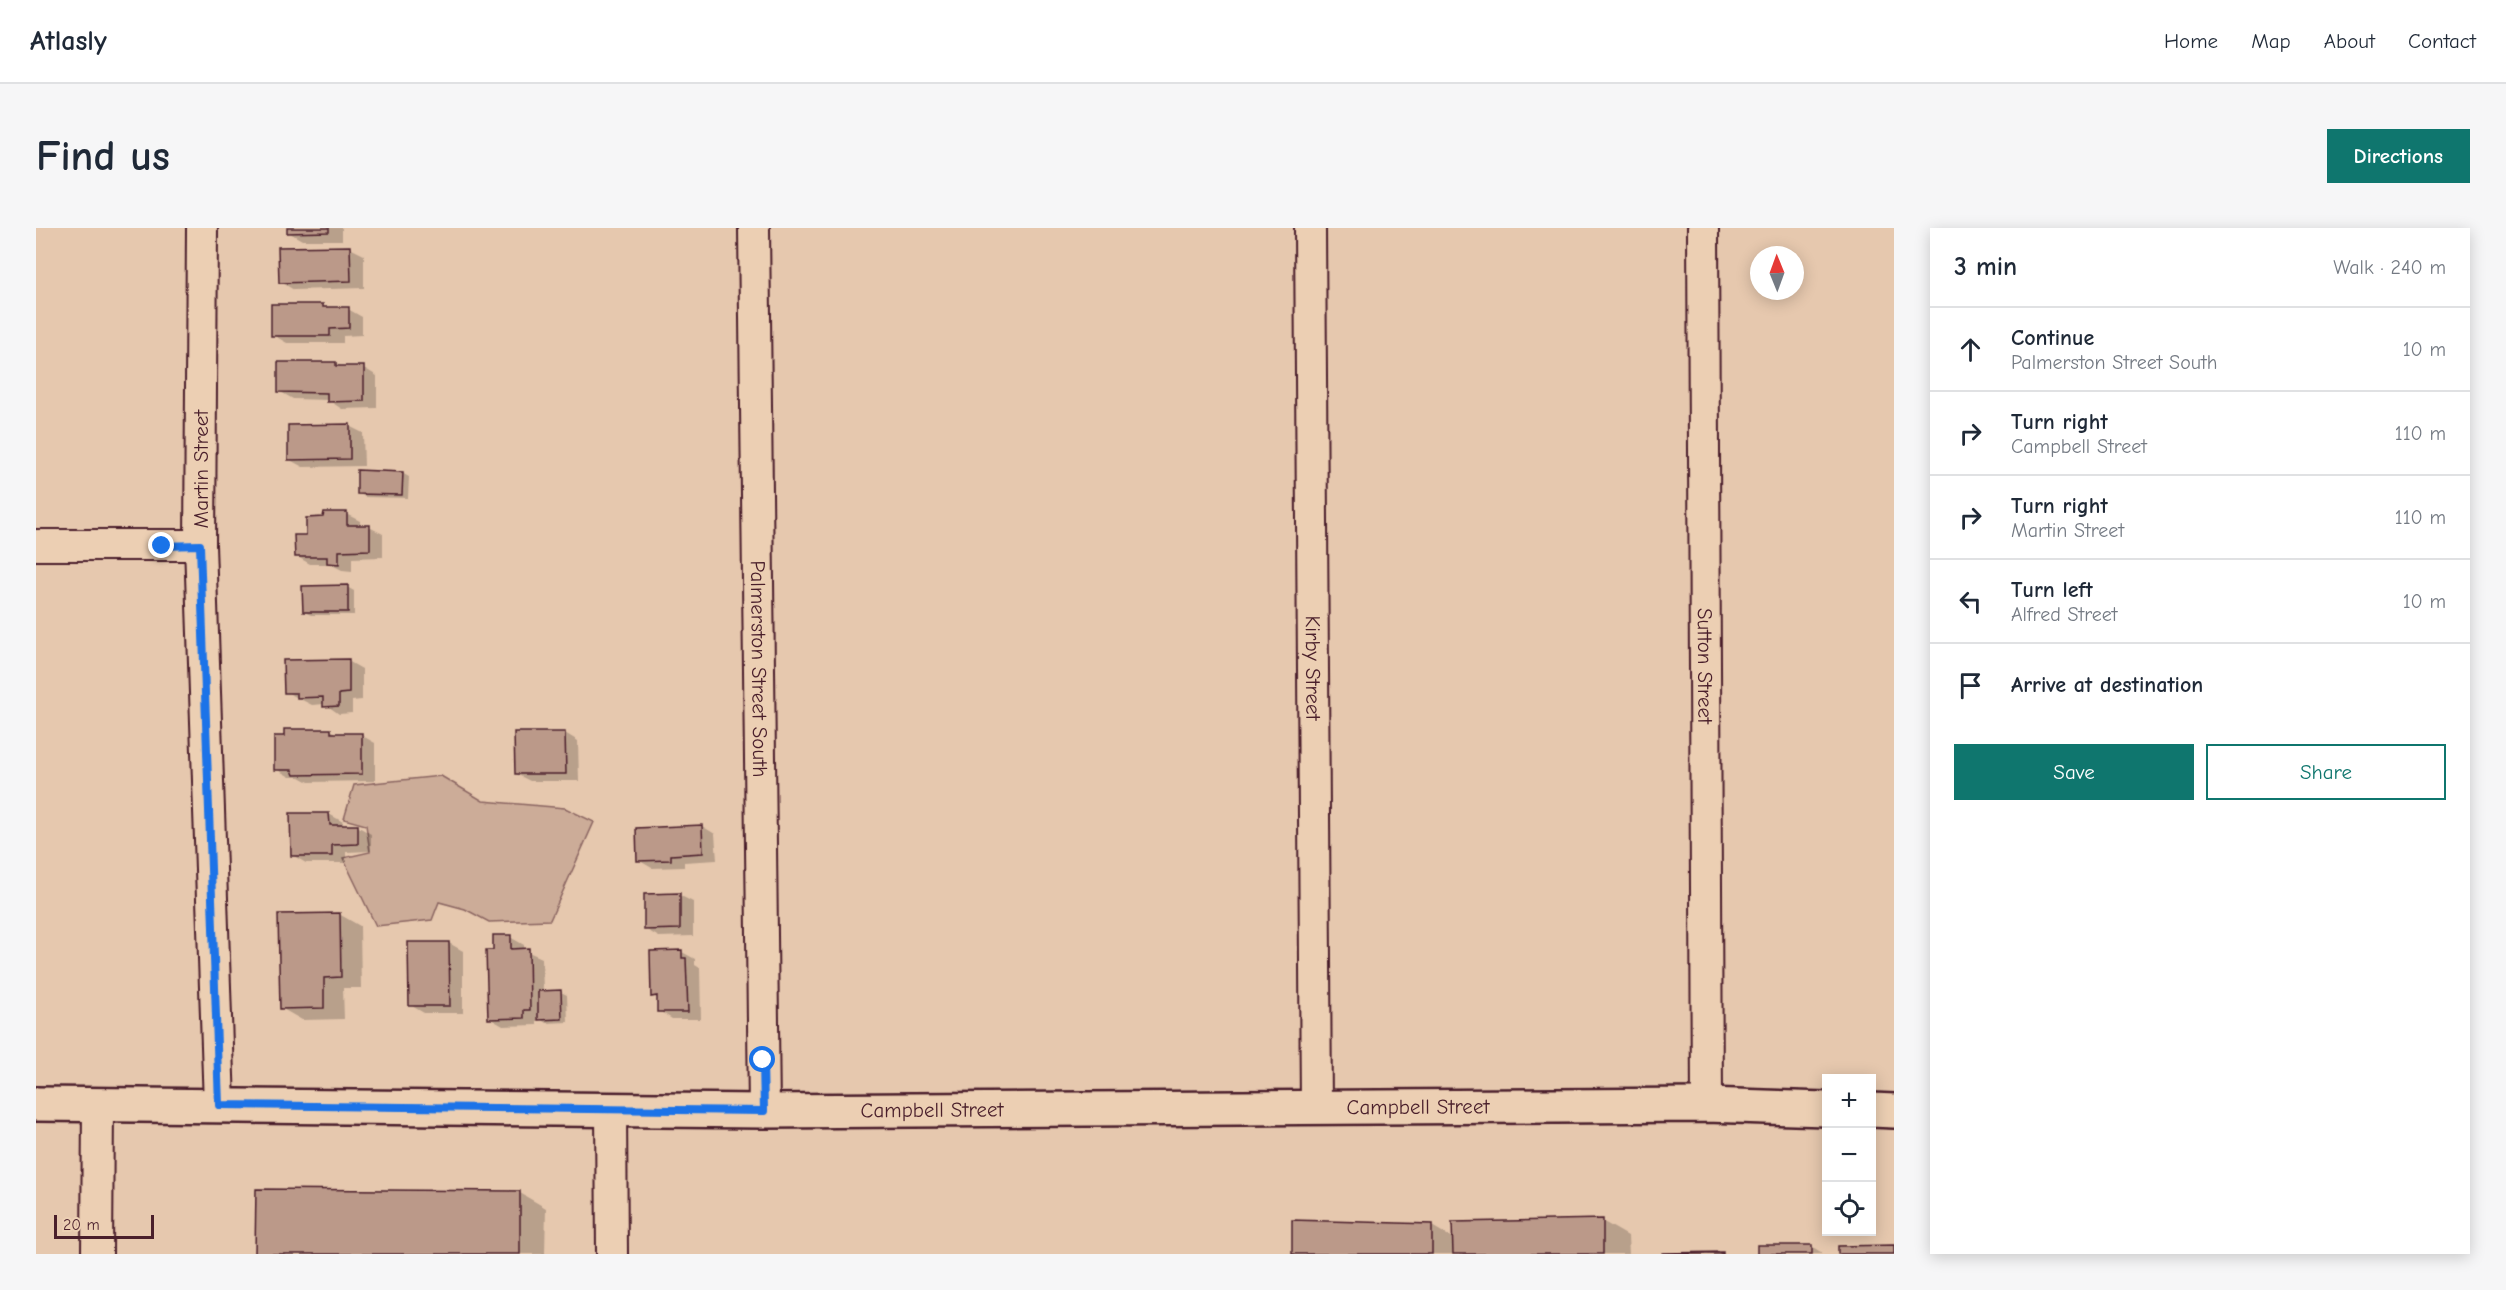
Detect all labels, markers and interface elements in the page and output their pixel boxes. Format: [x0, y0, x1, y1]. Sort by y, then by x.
text: Atlasly [30, 25, 107, 57]
text: Home [2164, 29, 2218, 53]
text: Map [2251, 29, 2291, 53]
text: About [2324, 29, 2375, 53]
text: Contact [2408, 29, 2476, 53]
button: Directions [2327, 129, 2470, 183]
text: Find us [36, 132, 170, 181]
north arrow [1750, 246, 1804, 300]
text: 3 min [1954, 252, 2017, 282]
text: Walk · 240 m [2333, 256, 2446, 279]
text: Continue [2011, 325, 2094, 351]
icon: ahead [1954, 333, 1987, 366]
text: 10 m [2403, 338, 2446, 361]
text: Palmerston Street South [2011, 351, 2217, 374]
street label: Martin Street [189, 409, 213, 528]
text: Turn right [2011, 409, 2108, 435]
icon: right [1954, 417, 1987, 450]
text: 110 m [2395, 422, 2446, 445]
text: Campbell Street [2011, 435, 2147, 458]
text: Turn right [2011, 493, 2108, 519]
icon: right [1954, 501, 1987, 534]
text: 110 m [2395, 506, 2446, 529]
text: Martin Street [2011, 519, 2124, 542]
route end [148, 532, 174, 558]
street label: Palmerston Street South [746, 560, 772, 778]
text: Turn left [2011, 577, 2093, 603]
icon: left [1954, 585, 1987, 618]
text: 10 m [2403, 590, 2446, 613]
text: Alfred Street [2011, 603, 2118, 626]
street label: Sutton Street [1693, 608, 1717, 725]
street label: Kirby Street [1301, 615, 1325, 722]
icon: arrive [1954, 669, 1987, 702]
text: Arrive at destination [2011, 672, 2203, 698]
button: Save [1954, 744, 2194, 800]
button: Share [2206, 744, 2446, 800]
route start [749, 1046, 775, 1072]
map controls [1822, 1074, 1876, 1236]
button: + [1822, 1074, 1876, 1128]
street label: Campbell Street [1346, 1094, 1490, 1119]
street label: Campbell Street [860, 1097, 1004, 1122]
button: − [1822, 1128, 1876, 1182]
button: locate [1822, 1182, 1876, 1236]
scale bar [54, 1212, 154, 1240]
text: 20 m [63, 1216, 100, 1234]

